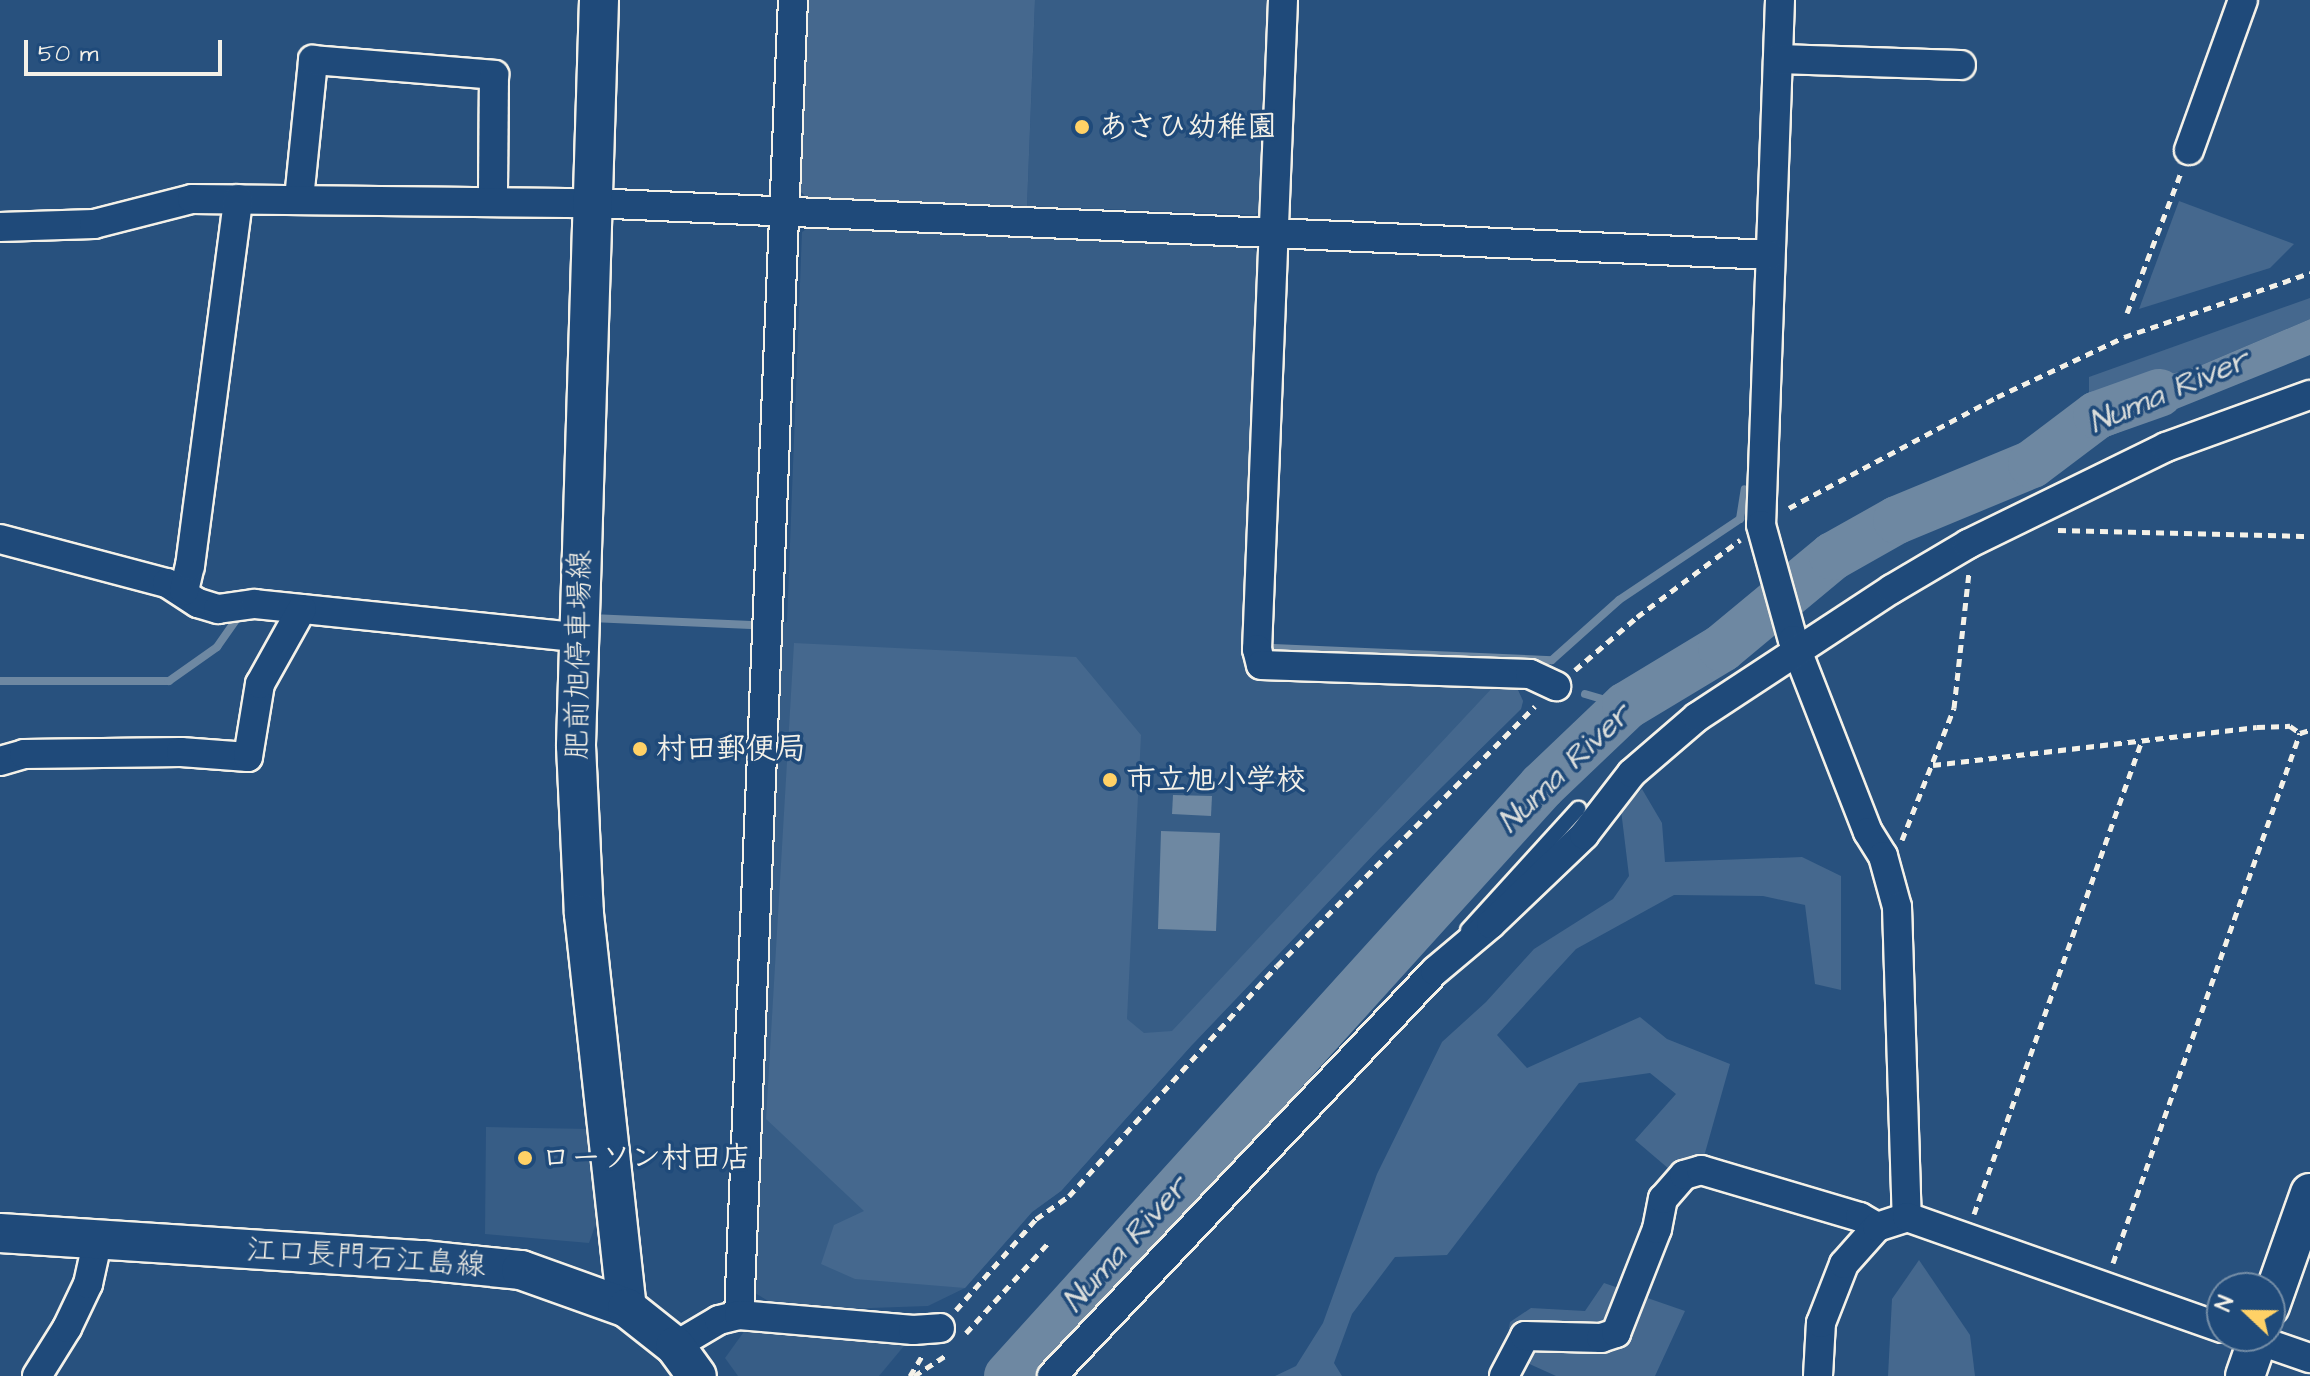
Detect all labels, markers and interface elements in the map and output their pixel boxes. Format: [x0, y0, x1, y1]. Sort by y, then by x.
scale bar [28, 24, 226, 74]
text: 50 m [38, 37, 98, 71]
place label: あさひ幼稚園 [1098, 109, 1278, 145]
marker: あさひ幼稚園 [1073, 118, 1091, 136]
water label: Numa River [2083, 341, 2255, 443]
street label: 肥前旭停車場線 [559, 550, 599, 760]
water label: Numa River [1491, 696, 1639, 842]
place label: 村田郵便局 [656, 731, 806, 767]
marker: 村田郵便局 [631, 740, 649, 758]
place label: 市立旭小学校 [1126, 762, 1306, 798]
marker: 市立旭小学校 [1101, 771, 1119, 789]
place label: ローソン村田店 [541, 1140, 751, 1176]
marker: ローソン村田店 [516, 1149, 534, 1167]
water label: Numa River [1055, 1169, 1197, 1321]
street label: 江口長門石江島線 [245, 1232, 487, 1284]
north arrow [2206, 1272, 2286, 1352]
text: N [2208, 1291, 2242, 1316]

